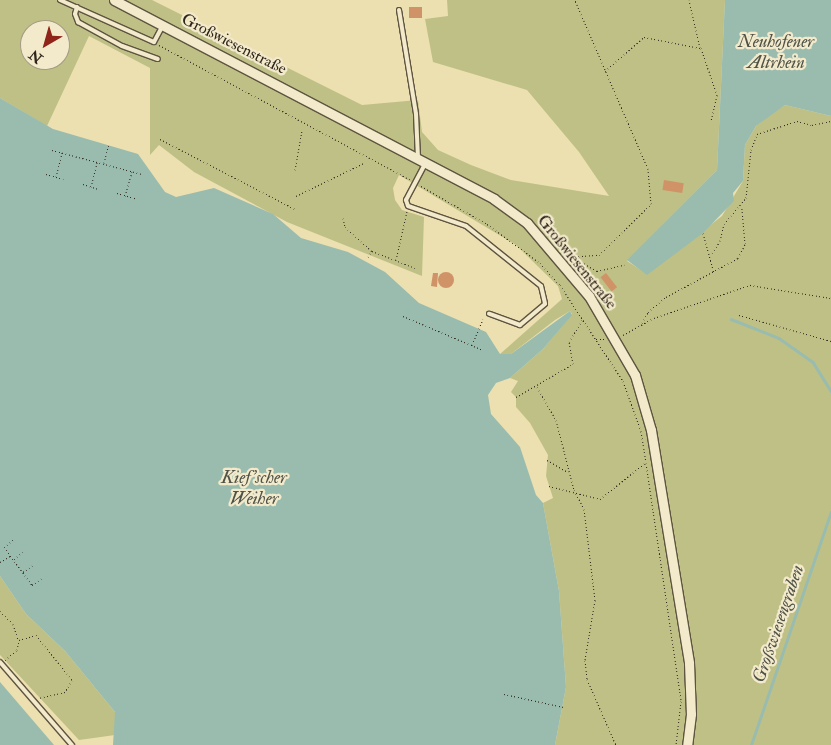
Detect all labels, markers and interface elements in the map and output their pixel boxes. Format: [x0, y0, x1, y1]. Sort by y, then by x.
street label: Großwiesenstraße [178, 9, 290, 79]
north arrow [20, 20, 70, 70]
water label: Neuhofener Altrhein [738, 32, 814, 74]
text: N [26, 46, 46, 67]
street label: Großwiesenstraße [533, 211, 621, 313]
water label: Kief'scher Weiher [221, 468, 287, 510]
water label: Großwiesengraben [749, 562, 809, 686]

